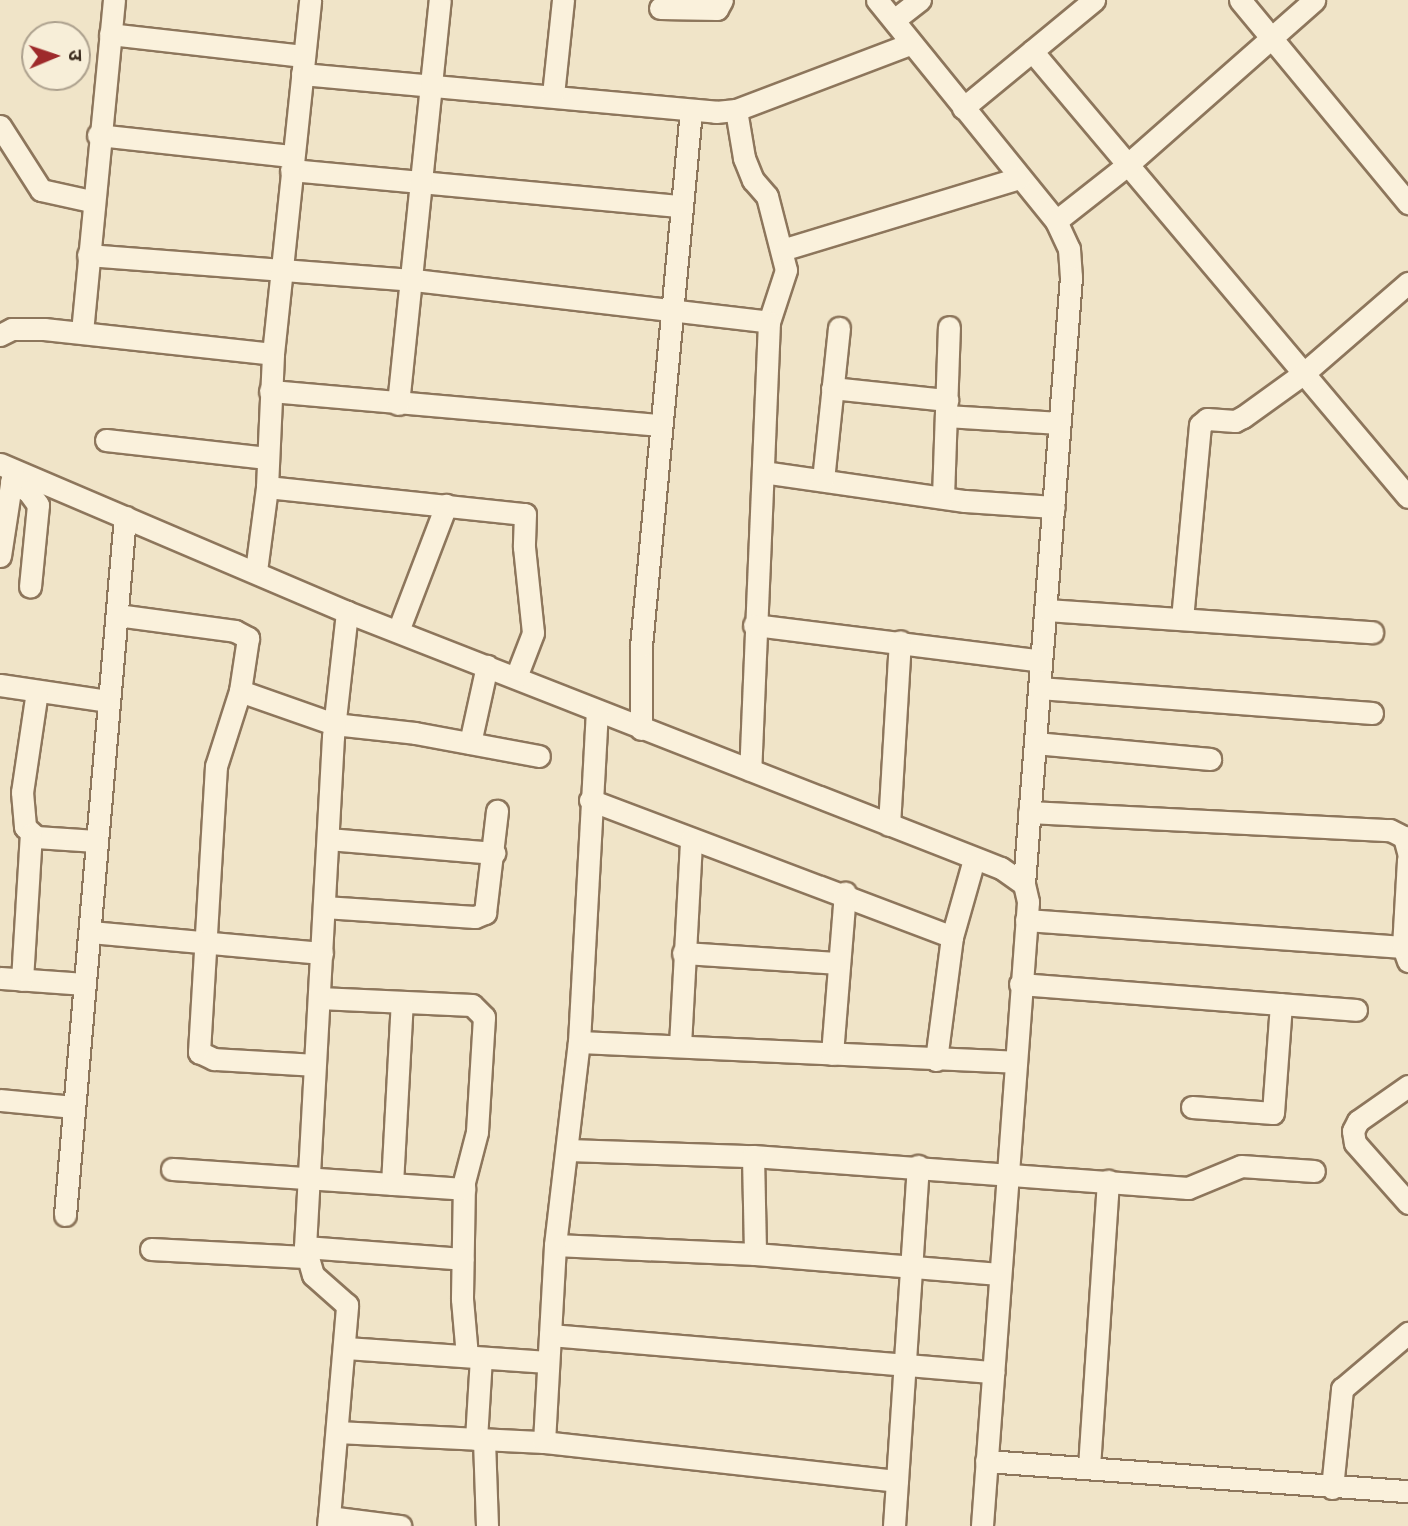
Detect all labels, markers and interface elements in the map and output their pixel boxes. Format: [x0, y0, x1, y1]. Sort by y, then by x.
north arrow [21, 21, 91, 91]
text: उ [64, 49, 87, 61]

